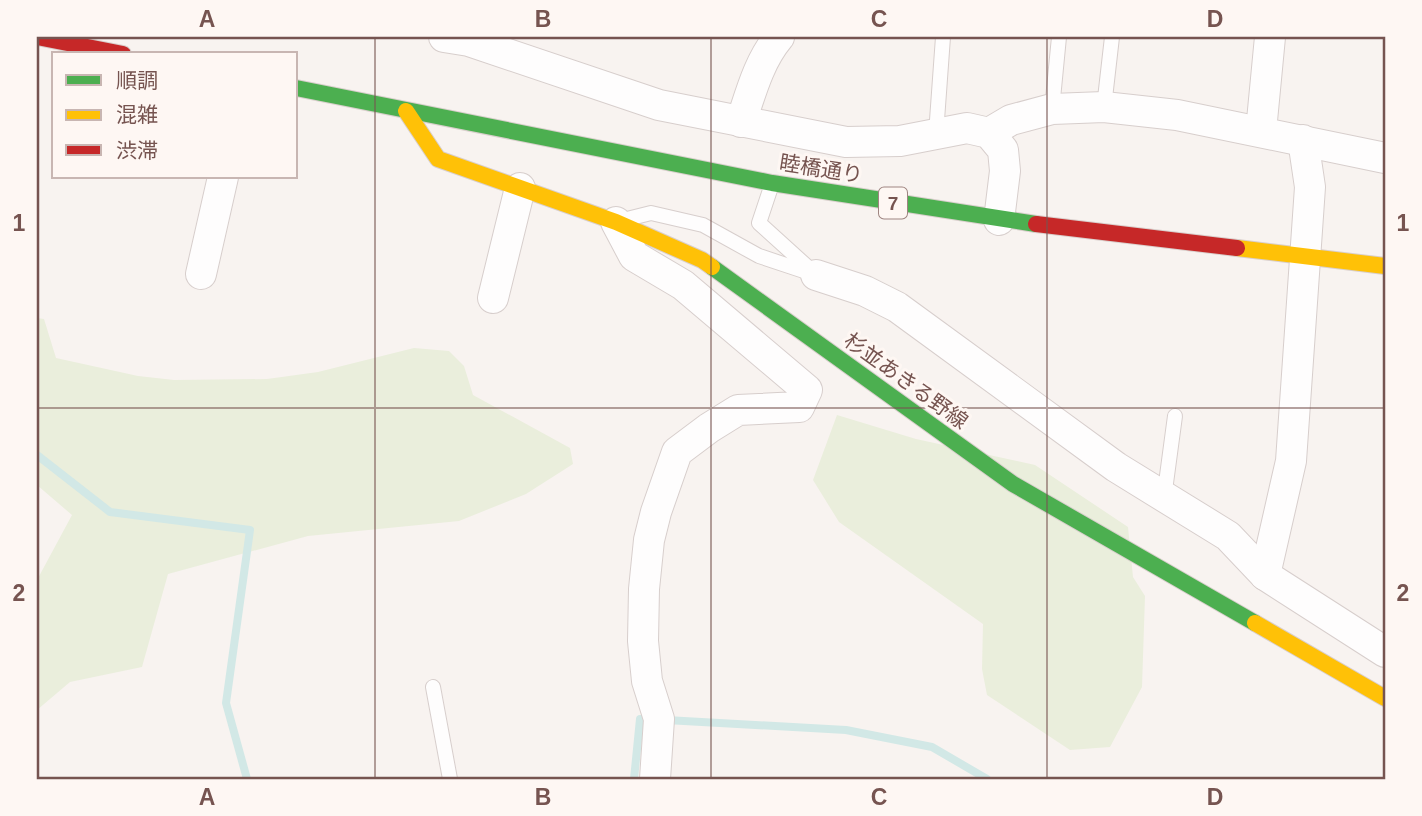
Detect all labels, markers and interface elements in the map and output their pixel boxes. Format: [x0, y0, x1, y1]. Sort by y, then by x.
text: A [199, 6, 215, 32]
text: B [535, 6, 551, 32]
text: C [871, 6, 887, 32]
text: D [1207, 6, 1223, 32]
legend [52, 52, 298, 178]
text: 順調 [116, 69, 158, 92]
text: 混雑 [116, 103, 158, 126]
text: 渋滞 [116, 139, 158, 162]
street label: 睦橋通り [778, 151, 864, 186]
road number: 7 [879, 188, 907, 218]
text: 1 [13, 210, 26, 236]
text: 1 [1397, 210, 1410, 236]
street label: 杉並あきる野線 [840, 328, 972, 433]
text: 2 [13, 580, 25, 606]
text: 2 [1397, 580, 1409, 606]
text: A [199, 784, 215, 810]
text: B [535, 784, 551, 810]
text: C [871, 784, 887, 810]
text: D [1207, 784, 1223, 810]

